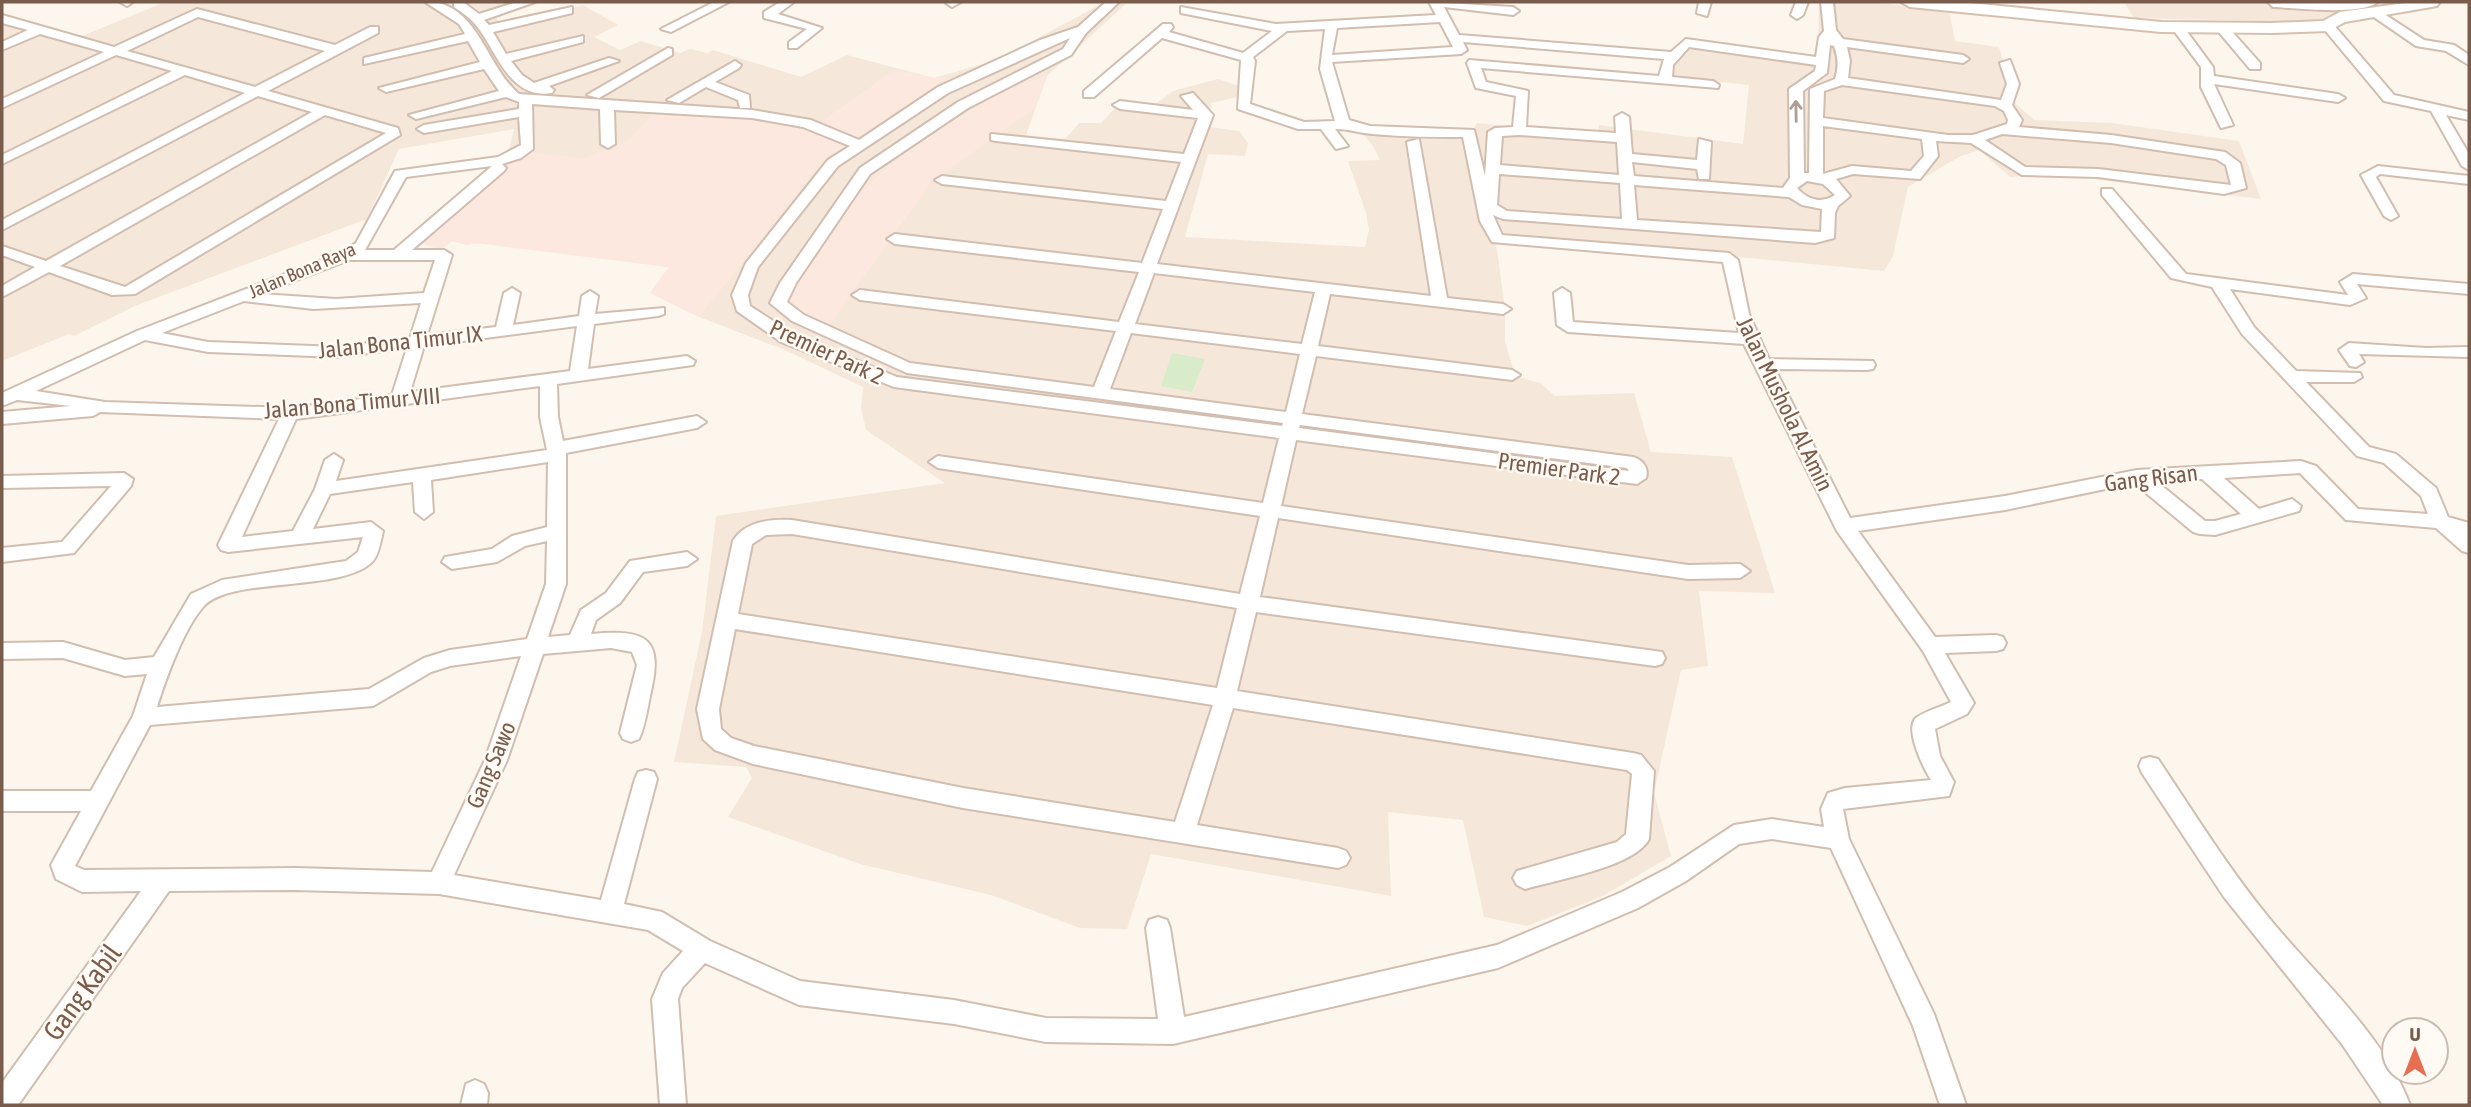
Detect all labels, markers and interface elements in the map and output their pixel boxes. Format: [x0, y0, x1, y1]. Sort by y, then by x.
one-way arrow [1790, 99, 1803, 122]
street label: Jalan Bona Raya [245, 238, 359, 302]
street label: Jalan Mushola Al Amin [1732, 313, 1838, 495]
street label: Premier Park 2 [766, 314, 888, 390]
street label: Jalan Bona Timur IX [317, 320, 484, 364]
street label: Jalan Bona Timur VIII [263, 382, 441, 424]
street label: Premier Park 2 [1496, 448, 1622, 490]
street label: Gang Risan [2103, 459, 2199, 497]
street label: Gang Sawo [461, 718, 521, 812]
street label: Gang Kabil [37, 937, 128, 1046]
north arrow [2380, 1016, 2450, 1086]
text: U [2409, 1023, 2421, 1045]

